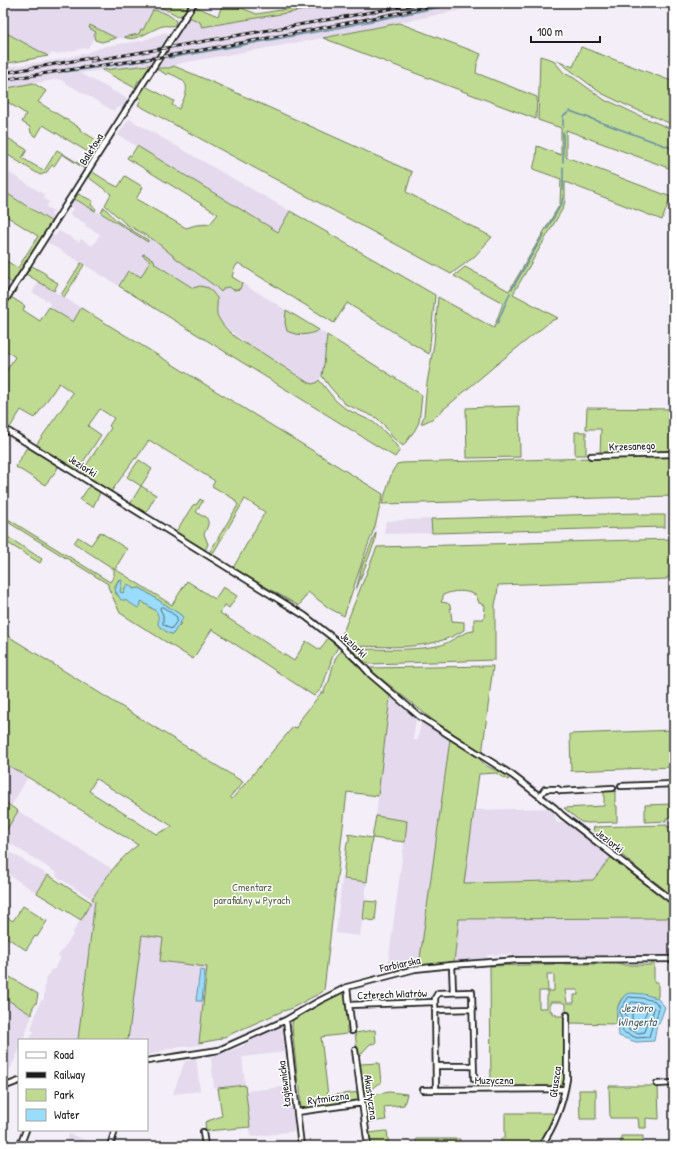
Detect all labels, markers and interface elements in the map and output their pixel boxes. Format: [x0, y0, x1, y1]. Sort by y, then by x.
scale bar [531, 18, 600, 44]
text: 100 m [537, 23, 563, 40]
street label: Baletowa [76, 130, 107, 167]
street label: Krzesanego [609, 438, 656, 454]
street label: Jeziorki [66, 452, 100, 480]
street label: Jeziorki [338, 629, 370, 661]
street label: Jeziorki [593, 826, 627, 856]
park label: Cmentarz parafialny w Pyrach [214, 880, 291, 907]
street label: Farbiarska [377, 953, 422, 975]
street label: Czterech Wiatrów [357, 986, 427, 1002]
water label: Jezioro Wingerta [617, 999, 658, 1030]
legend [18, 1039, 148, 1131]
text: Road [54, 1046, 74, 1063]
street label: Łagiewnicka [274, 1059, 294, 1108]
street label: Głuszca [546, 1065, 564, 1099]
text: Railway [54, 1066, 85, 1083]
street label: Muzyczna [475, 1073, 514, 1087]
street label: Akustyczna [361, 1074, 381, 1121]
text: Park [54, 1086, 74, 1103]
street label: Rytmiczna [306, 1088, 350, 1108]
text: Water [54, 1106, 80, 1123]

